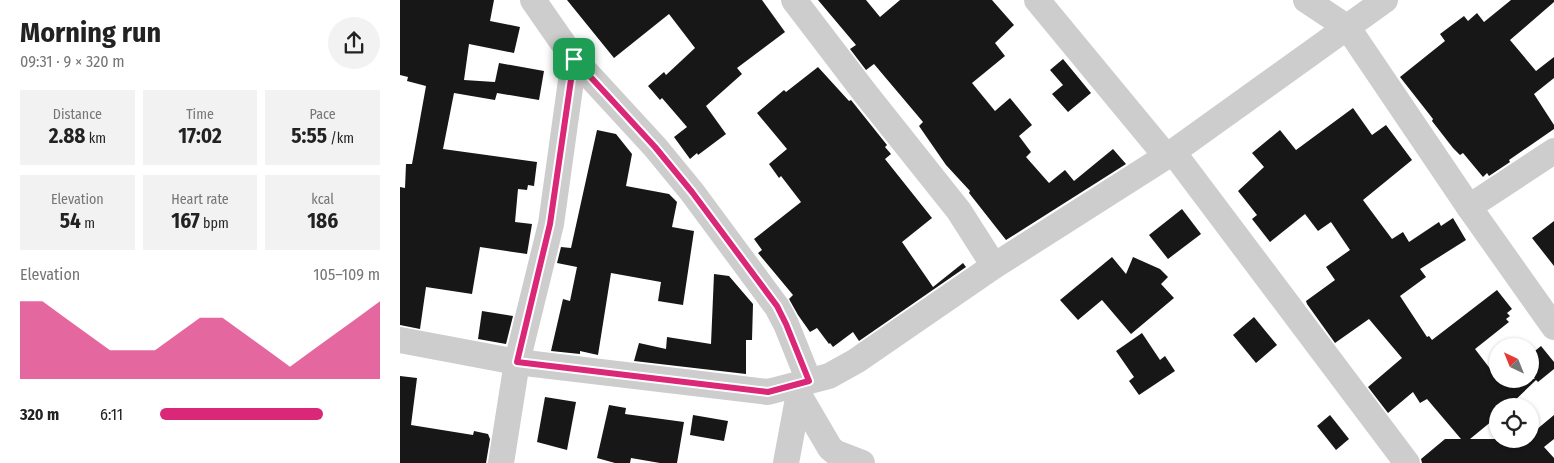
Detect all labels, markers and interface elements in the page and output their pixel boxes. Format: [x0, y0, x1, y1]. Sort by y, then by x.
text: Morning run [20, 16, 161, 49]
button: share [328, 17, 380, 69]
pin [553, 38, 595, 80]
icon: arrive [560, 45, 588, 73]
text: 09:31 · 9 × 320 m [20, 52, 125, 71]
text: Distance [53, 106, 102, 123]
text: Time [186, 106, 214, 123]
text: Pace [310, 106, 336, 123]
text: 2.88 [49, 123, 85, 149]
text: 17:02 [178, 123, 222, 149]
text: 5:55 [291, 123, 327, 149]
text: km [85, 130, 106, 147]
text: /km [327, 130, 354, 147]
text: Elevation [51, 191, 104, 208]
text: Heart rate [171, 191, 229, 208]
text: kcal [311, 191, 334, 208]
text: 54 [60, 208, 81, 234]
text: 167 [171, 208, 200, 234]
text: 186 [307, 208, 338, 234]
text: m [81, 215, 95, 232]
text: bpm [200, 215, 229, 232]
text: Elevation [20, 265, 80, 284]
text: 105–109 m [313, 265, 380, 284]
north arrow [1489, 338, 1539, 388]
map controls [1489, 338, 1539, 448]
button: locate [1489, 398, 1539, 448]
text: 320 m [20, 405, 59, 424]
text: 6:11 [100, 405, 123, 424]

